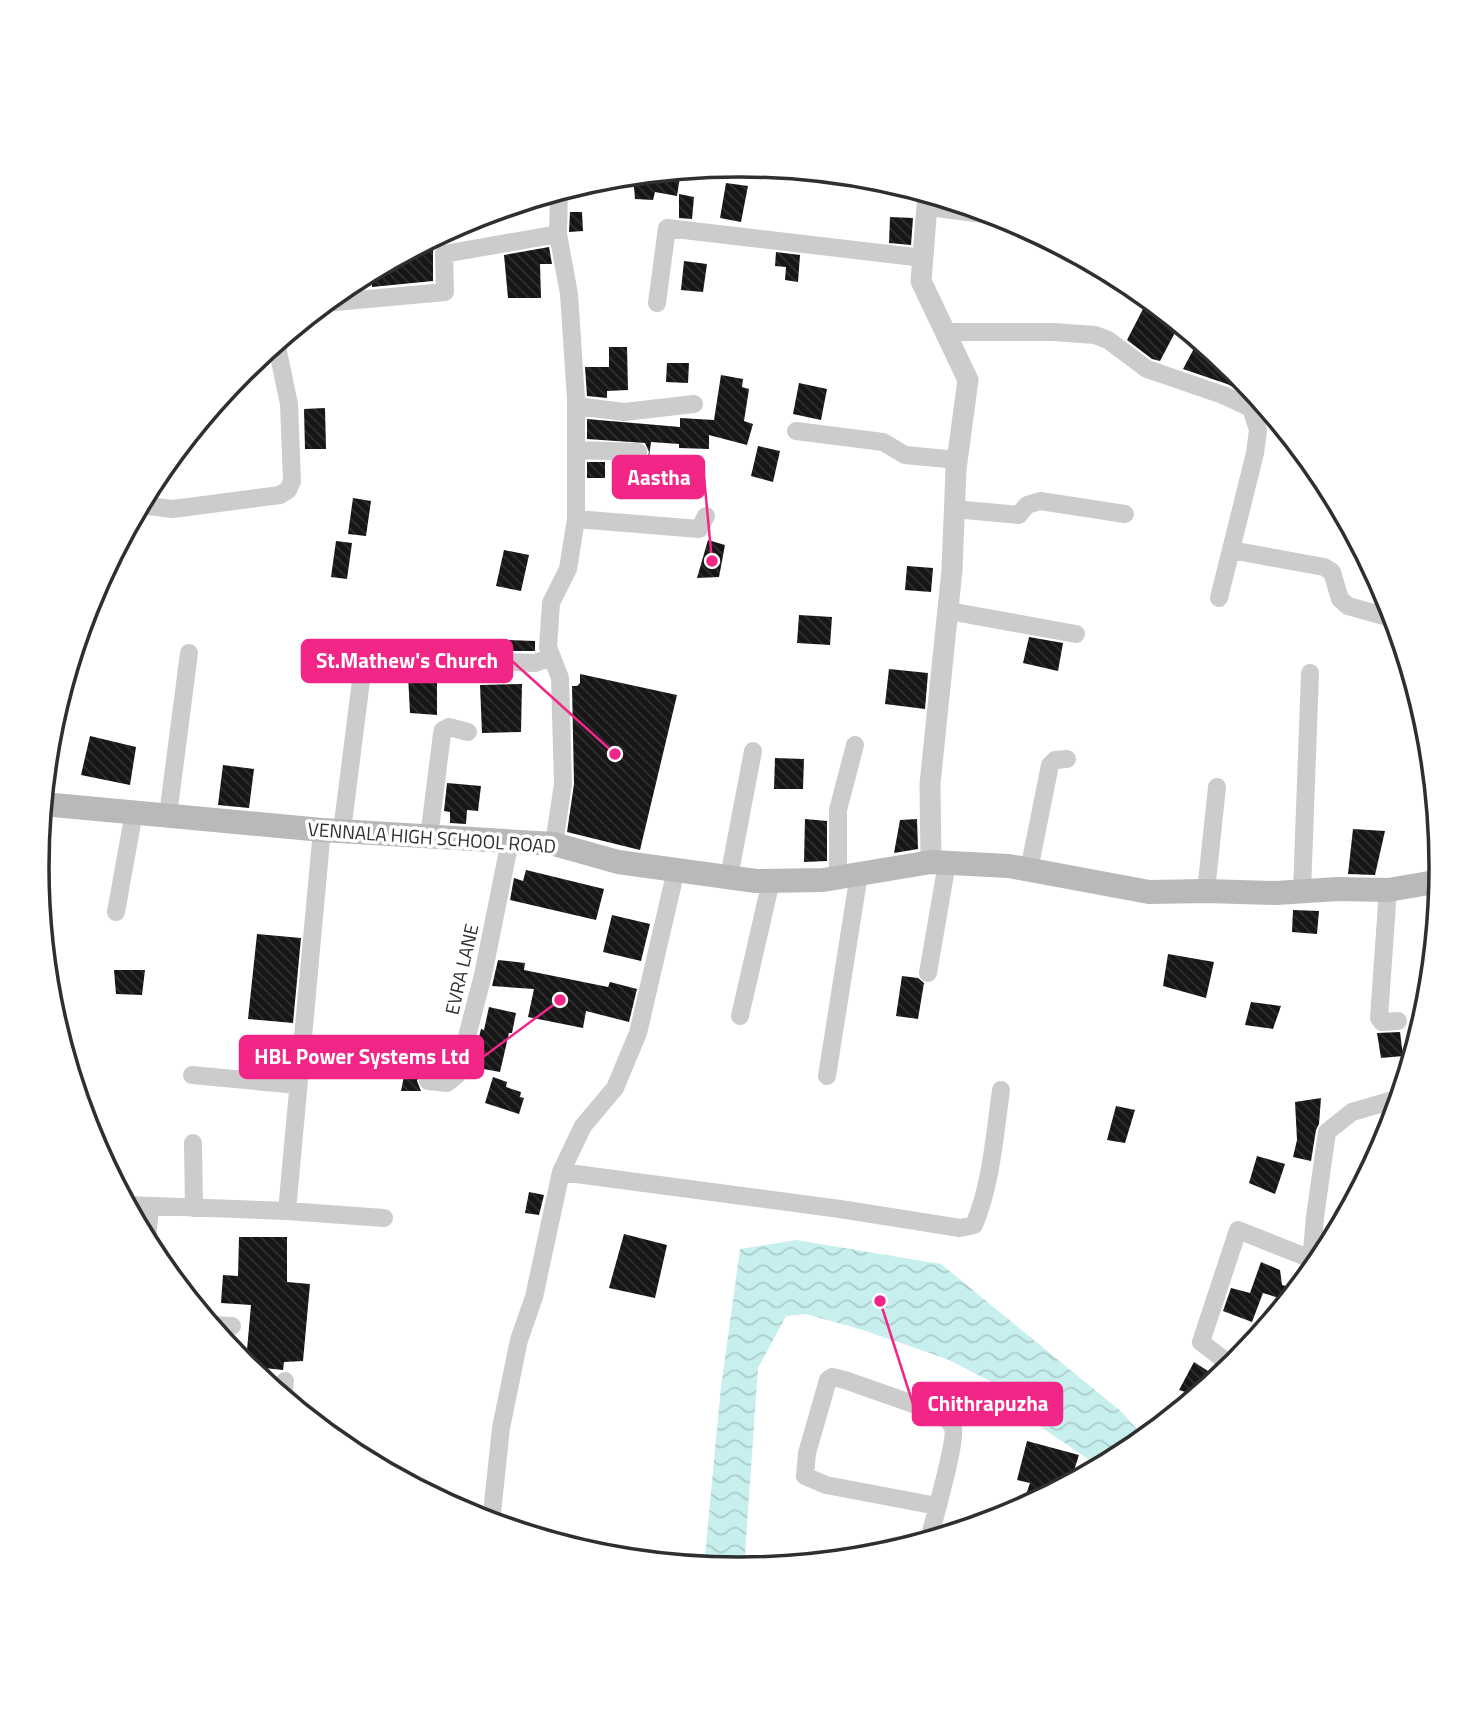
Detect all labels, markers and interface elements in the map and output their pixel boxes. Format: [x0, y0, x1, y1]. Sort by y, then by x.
callout: Aastha [613, 456, 704, 498]
text: Aastha [627, 461, 691, 493]
callout: St.Mathew's Church [302, 640, 512, 682]
text: St.Mathew's Church [316, 644, 498, 676]
street label: VENNALA HIGH SCHOOL ROAD [307, 814, 557, 860]
street label: EVRA LANE [436, 921, 486, 1017]
callout: HBL Power Systems Ltd [240, 1036, 483, 1078]
text: HBL Power Systems Ltd [254, 1040, 470, 1072]
callout: Chithrapuzha [913, 1383, 1062, 1425]
text: Chithrapuzha [927, 1387, 1049, 1419]

